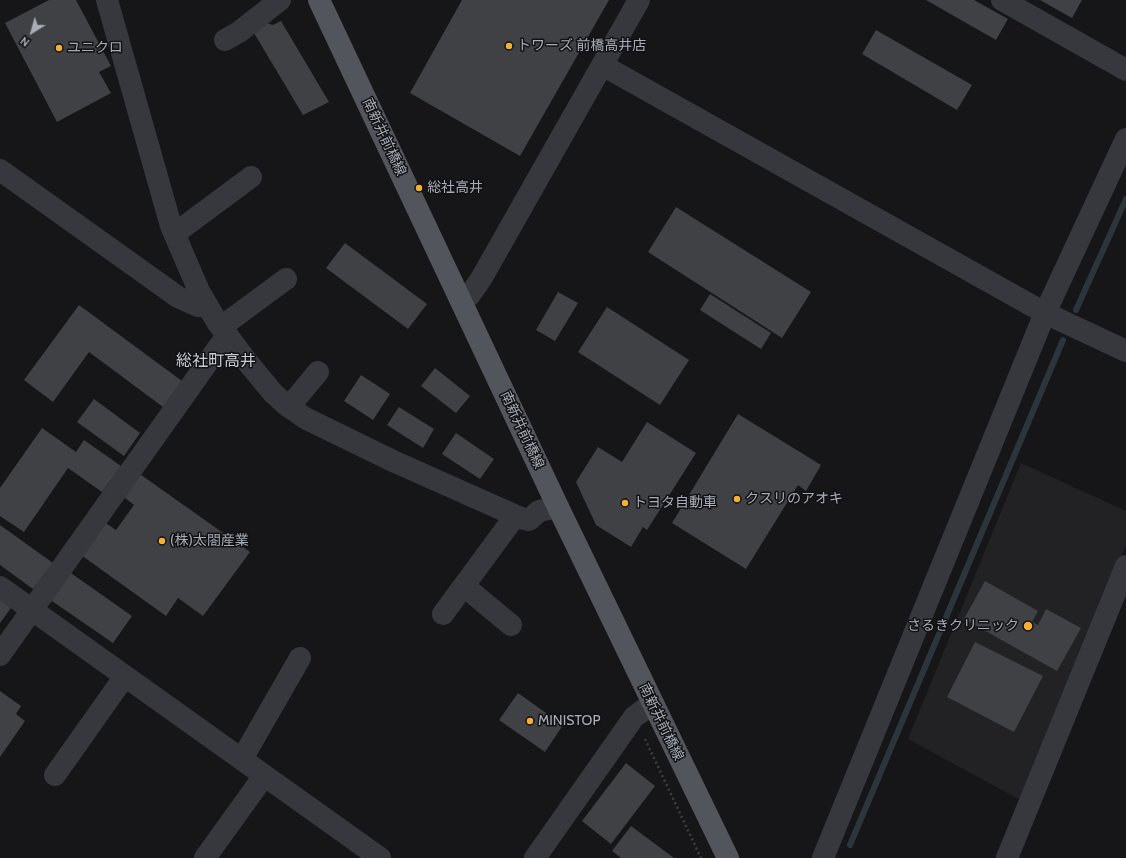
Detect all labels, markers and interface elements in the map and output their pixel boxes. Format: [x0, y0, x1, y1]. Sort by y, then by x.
north arrow [12, 12, 52, 52]
text: N [17, 34, 32, 50]
place label: トワーズ 前橋高井店 [517, 38, 646, 54]
place label: ユニクロ [67, 40, 123, 56]
marker: トワーズ 前橋高井店 [504, 41, 514, 51]
marker: ユニクロ [54, 43, 64, 53]
street label: 南新井前橋線 [359, 95, 409, 179]
place label: 総社高井 [427, 180, 483, 196]
marker: 総社高井 [414, 183, 424, 193]
district label: 総社町高井 [176, 351, 256, 371]
street label: 南新井前橋線 [497, 388, 547, 472]
place label: クスリのアオキ [745, 491, 843, 507]
marker: クスリのアオキ [732, 494, 742, 504]
place label: トヨタ自動車 [633, 495, 717, 511]
marker: トヨタ自動車 [620, 498, 630, 508]
place label: (株)太閤産業 [170, 533, 249, 549]
marker: (株)太閤産業 [157, 536, 167, 546]
place label: さるきクリニック [907, 618, 1019, 634]
marker: さるきクリニック [1022, 620, 1034, 632]
street label: 南新井前橋線 [635, 681, 687, 763]
place label: MINISTOP [538, 713, 600, 729]
marker: MINISTOP [525, 716, 535, 726]

